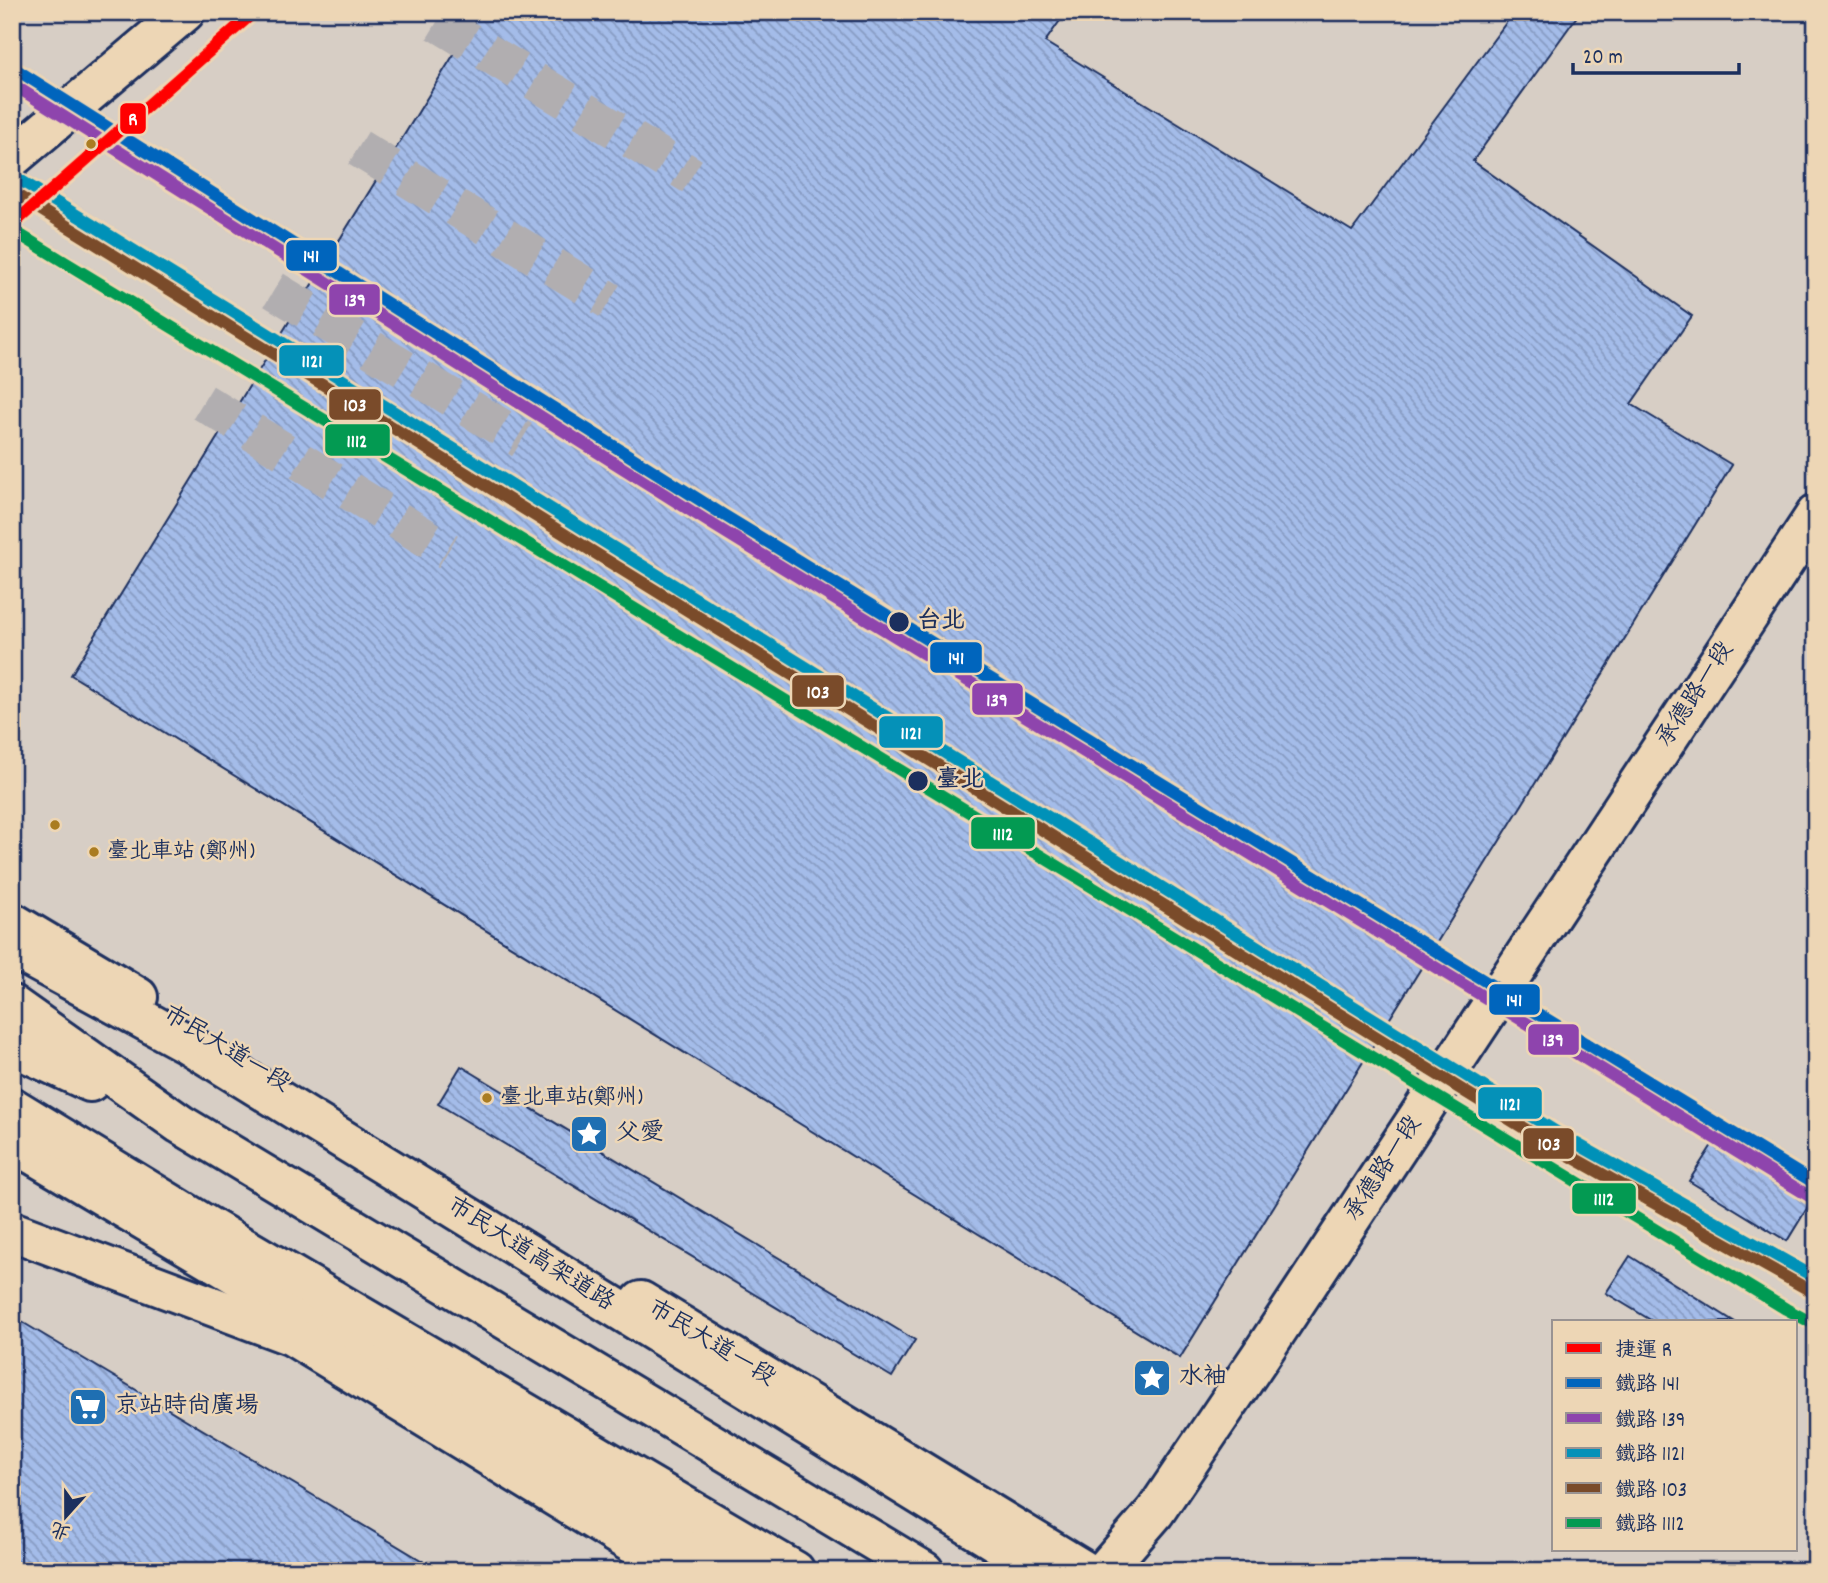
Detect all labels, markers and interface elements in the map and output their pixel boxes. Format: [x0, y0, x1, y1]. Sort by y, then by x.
scale bar [1573, 32, 1739, 76]
text: 20 m [1583, 44, 1623, 74]
line badge: R [119, 102, 147, 135]
text: R [128, 108, 138, 135]
unlabelled marker [84, 137, 98, 151]
line badge: 141 [285, 239, 338, 272]
text: 141 [303, 245, 319, 272]
line badge: 139 [328, 283, 381, 316]
text: 139 [344, 289, 366, 316]
line badge: 1121 [278, 344, 345, 377]
text: 1121 [302, 350, 322, 377]
line badge: 103 [328, 388, 382, 421]
text: 103 [344, 394, 366, 421]
line badge: 1112 [324, 423, 391, 457]
text: 1112 [347, 430, 367, 457]
place label: 台北 [917, 605, 965, 639]
marker: 台北 [887, 610, 911, 634]
street label: 承德路一段 [1649, 635, 1743, 755]
line badge: 141 [929, 641, 983, 674]
text: 141 [948, 647, 964, 674]
line badge: 103 [791, 674, 845, 708]
text: 103 [807, 681, 829, 708]
line badge: 139 [971, 682, 1024, 716]
text: 139 [986, 689, 1008, 716]
line badge: 1121 [878, 715, 944, 749]
text: 1121 [901, 722, 921, 749]
place label: 臺北 [936, 764, 984, 798]
marker: 臺北 [906, 769, 930, 793]
line badge: 1112 [970, 816, 1036, 850]
unlabelled marker [48, 818, 62, 832]
text: 1112 [993, 823, 1013, 850]
place label: 臺北車站 (鄭州) [107, 837, 255, 868]
marker: 臺北車站 (鄭州) [87, 845, 101, 859]
line badge: 141 [1488, 983, 1541, 1016]
text: 141 [1506, 989, 1522, 1016]
street label: 市民大道一段 [156, 998, 296, 1102]
line badge: 139 [1527, 1023, 1580, 1056]
text: 139 [1542, 1029, 1564, 1056]
place label: 臺北車站(鄭州) [500, 1083, 643, 1114]
line badge: 1121 [1477, 1086, 1543, 1120]
marker: 臺北車站(鄭州) [480, 1091, 494, 1105]
text: 1121 [1500, 1093, 1520, 1120]
street label: 承德路一段 [1337, 1109, 1431, 1229]
place icon: 父愛 [568, 1113, 610, 1155]
place label: 父愛 [616, 1117, 664, 1151]
line badge: 103 [1522, 1127, 1575, 1160]
text: 103 [1538, 1133, 1560, 1160]
line badge: 1112 [1571, 1182, 1637, 1215]
text: 1112 [1594, 1188, 1614, 1215]
street label: 市民大道高架道路 [440, 1190, 620, 1320]
street label: 市民大道一段 [641, 1292, 781, 1396]
legend [1552, 1320, 1797, 1552]
text: 捷運 R [1615, 1337, 1672, 1367]
place icon: 水袖 [1131, 1357, 1173, 1399]
place label: 水袖 [1179, 1361, 1227, 1395]
text: 鐵路 141 [1615, 1371, 1680, 1401]
supermarket icon: 京站時尚廣場 [67, 1386, 109, 1428]
place label: 京站時尚廣場 [115, 1390, 259, 1424]
text: 鐵路 139 [1615, 1407, 1685, 1437]
text: 鐵路 1121 [1615, 1441, 1685, 1471]
text: 鐵路 103 [1615, 1477, 1687, 1507]
north arrow [32, 1482, 102, 1552]
text: 鐵路 1112 [1615, 1511, 1685, 1541]
text: 北 [47, 1513, 75, 1545]

